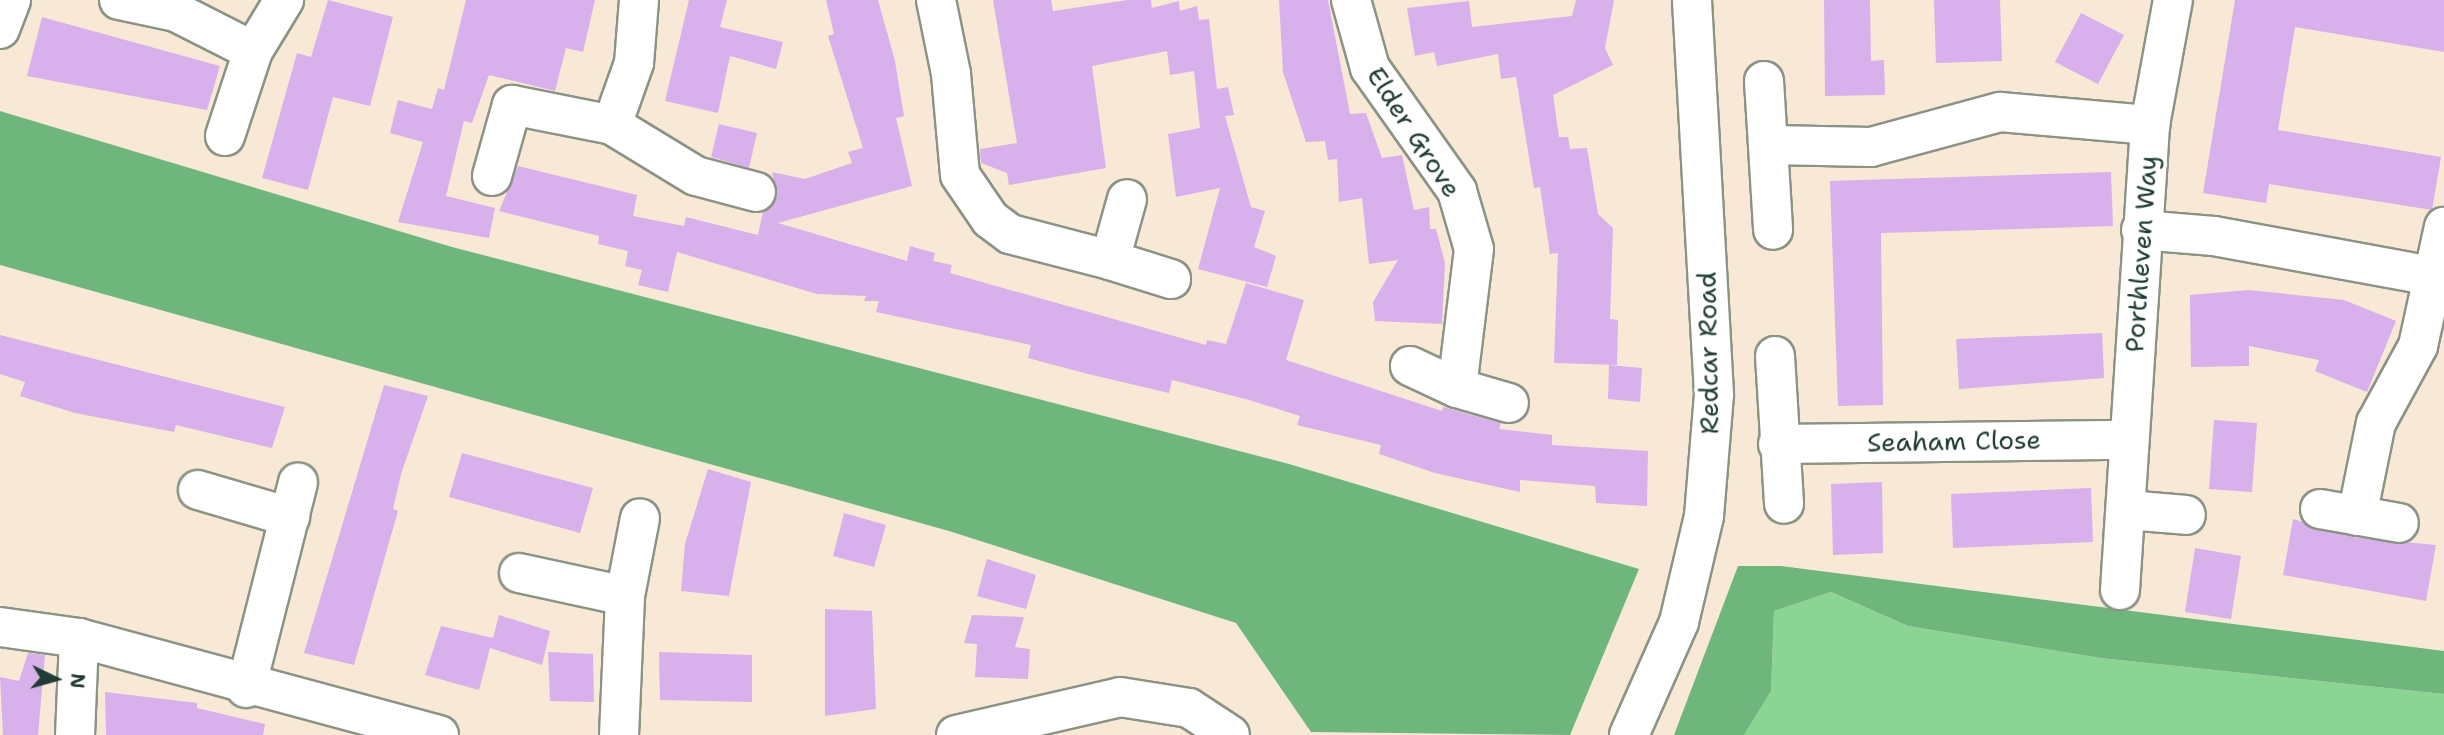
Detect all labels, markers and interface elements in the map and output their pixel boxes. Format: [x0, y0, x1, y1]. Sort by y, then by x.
street label: Elder Grove [1360, 61, 1468, 203]
street label: Porthleven Way [2119, 154, 2163, 354]
street label: Redcar Road [1691, 271, 1725, 435]
street label: Seaham Close [1867, 424, 2041, 458]
north arrow [21, 644, 91, 714]
text: N [64, 672, 91, 689]

